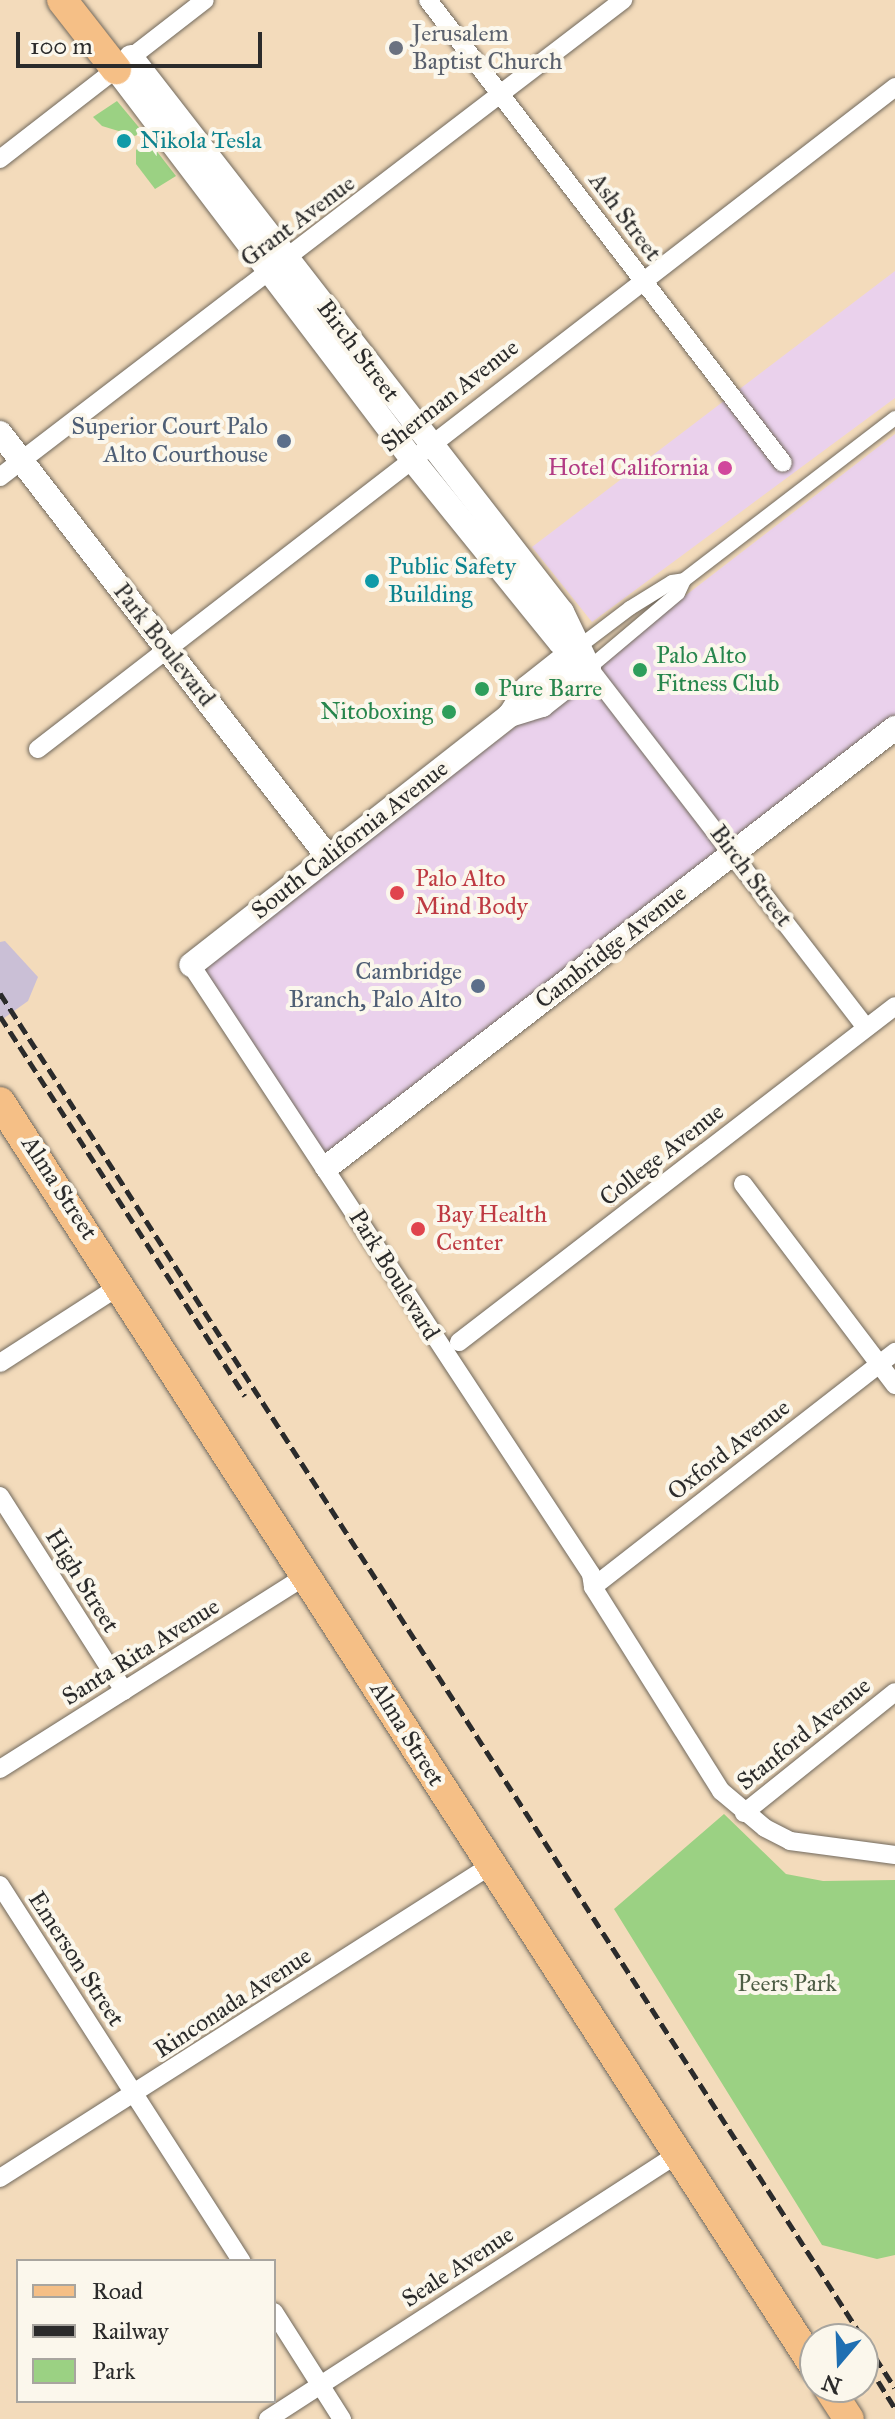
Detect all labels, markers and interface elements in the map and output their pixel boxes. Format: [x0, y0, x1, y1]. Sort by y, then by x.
scale bar [20, 16, 266, 66]
place label: Jerusalem Baptist Church [412, 20, 562, 76]
text: 100 m [30, 31, 93, 61]
marker: Jerusalem Baptist Church [387, 39, 405, 57]
place label: Nikola Tesla [140, 127, 262, 155]
marker: Nikola Tesla [115, 132, 133, 150]
street label: Ash Street [582, 167, 668, 267]
street label: Grant Avenue [235, 169, 361, 273]
street label: Birch Street [311, 295, 405, 407]
street label: Sherman Avenue [376, 333, 524, 459]
place label: Superior Court Palo Alto Courthouse [71, 413, 268, 469]
marker: Superior Court Palo Alto Courthouse [275, 432, 293, 450]
place label: Hotel California [548, 454, 709, 482]
marker: Hotel California [716, 459, 734, 477]
place label: Public Safety Building [388, 553, 516, 609]
marker: Public Safety Building [363, 572, 381, 590]
street label: Park Boulevard [107, 578, 221, 712]
place label: Palo Alto Fitness Club [656, 642, 779, 698]
marker: Palo Alto Fitness Club [631, 661, 649, 679]
place label: Pure Barre [498, 675, 602, 703]
marker: Pure Barre [473, 680, 491, 698]
place label: Nitoboxing [320, 698, 433, 726]
marker: Nitoboxing [440, 703, 458, 721]
street label: South California Avenue [246, 754, 454, 926]
street label: Birch Street [704, 820, 798, 932]
place label: Palo Alto Mind Body [415, 865, 528, 921]
street label: Cambridge Avenue [530, 879, 692, 1015]
marker: Palo Alto Mind Body [386, 882, 408, 904]
place label: Cambridge Branch, Palo Alto [289, 958, 462, 1014]
marker: Cambridge Branch, Palo Alto [469, 977, 487, 995]
street label: College Avenue [594, 1098, 730, 1212]
street label: Alma Street [15, 1131, 103, 1245]
place label: Bay Health Center [436, 1201, 547, 1257]
street label: Park Boulevard [342, 1204, 446, 1346]
marker: Bay Health Center [407, 1218, 429, 1240]
street label: Oxford Avenue [662, 1393, 796, 1507]
street label: High Street [39, 1524, 125, 1638]
street label: Santa Rita Avenue [57, 1592, 225, 1712]
street label: Stanford Avenue [731, 1671, 877, 1797]
street label: Alma Street [364, 1676, 450, 1792]
street label: Emerson Street [22, 1886, 130, 2032]
street label: Rinconada Avenue [149, 1942, 317, 2064]
park label: Peers Park [737, 1970, 837, 1998]
street label: Seale Avenue [397, 2220, 519, 2314]
legend [16, 2259, 276, 2403]
text: Road [92, 2276, 143, 2306]
text: Railway [92, 2316, 169, 2346]
north arrow [799, 2323, 879, 2403]
text: Park [92, 2356, 135, 2386]
text: N [818, 2368, 845, 2400]

